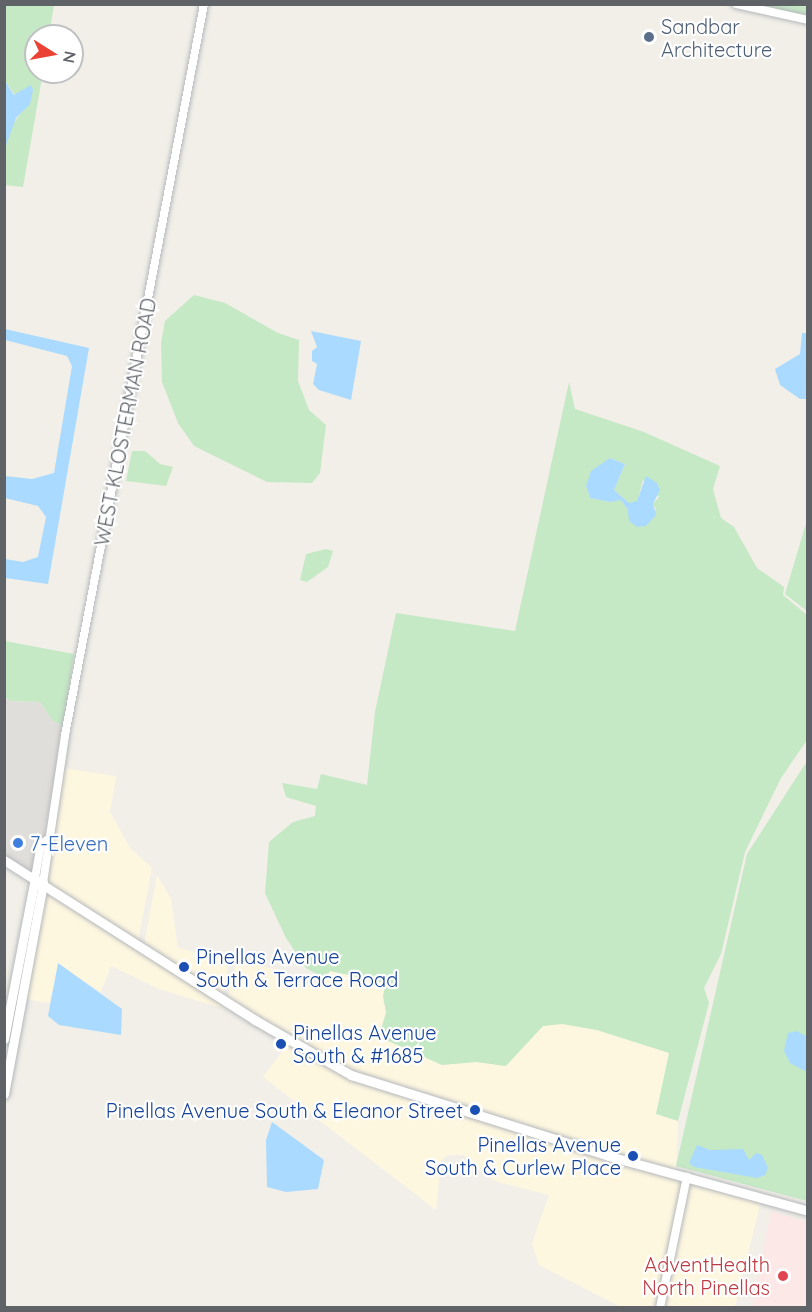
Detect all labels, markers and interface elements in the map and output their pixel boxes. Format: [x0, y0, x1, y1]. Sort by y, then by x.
place label: Sandbar Architecture [661, 14, 772, 61]
north arrow [24, 24, 84, 84]
marker: Sandbar Architecture [642, 30, 656, 44]
text: N [59, 49, 81, 65]
street label: WEST KLOSTERMAN ROAD [89, 296, 161, 548]
place label: 7-Eleven [30, 831, 108, 855]
marker: 7-Eleven [11, 836, 25, 850]
place label: Pinellas Avenue South & Terrace Road [196, 944, 398, 991]
marker: Pinellas Avenue South & Terrace Road [177, 960, 191, 974]
place label: Pinellas Avenue South & #1685 [293, 1020, 437, 1067]
marker: Pinellas Avenue South & #1685 [274, 1037, 288, 1051]
place label: Pinellas Avenue South & Eleanor Street [106, 1098, 463, 1122]
marker: Pinellas Avenue South & Eleanor Street [468, 1103, 482, 1117]
place label: Pinellas Avenue South & Curlew Place [425, 1132, 621, 1179]
marker: Pinellas Avenue South & Curlew Place [626, 1149, 640, 1163]
place label: AdventHealth North Pinellas [642, 1252, 770, 1299]
marker: AdventHealth North Pinellas [774, 1267, 792, 1285]

